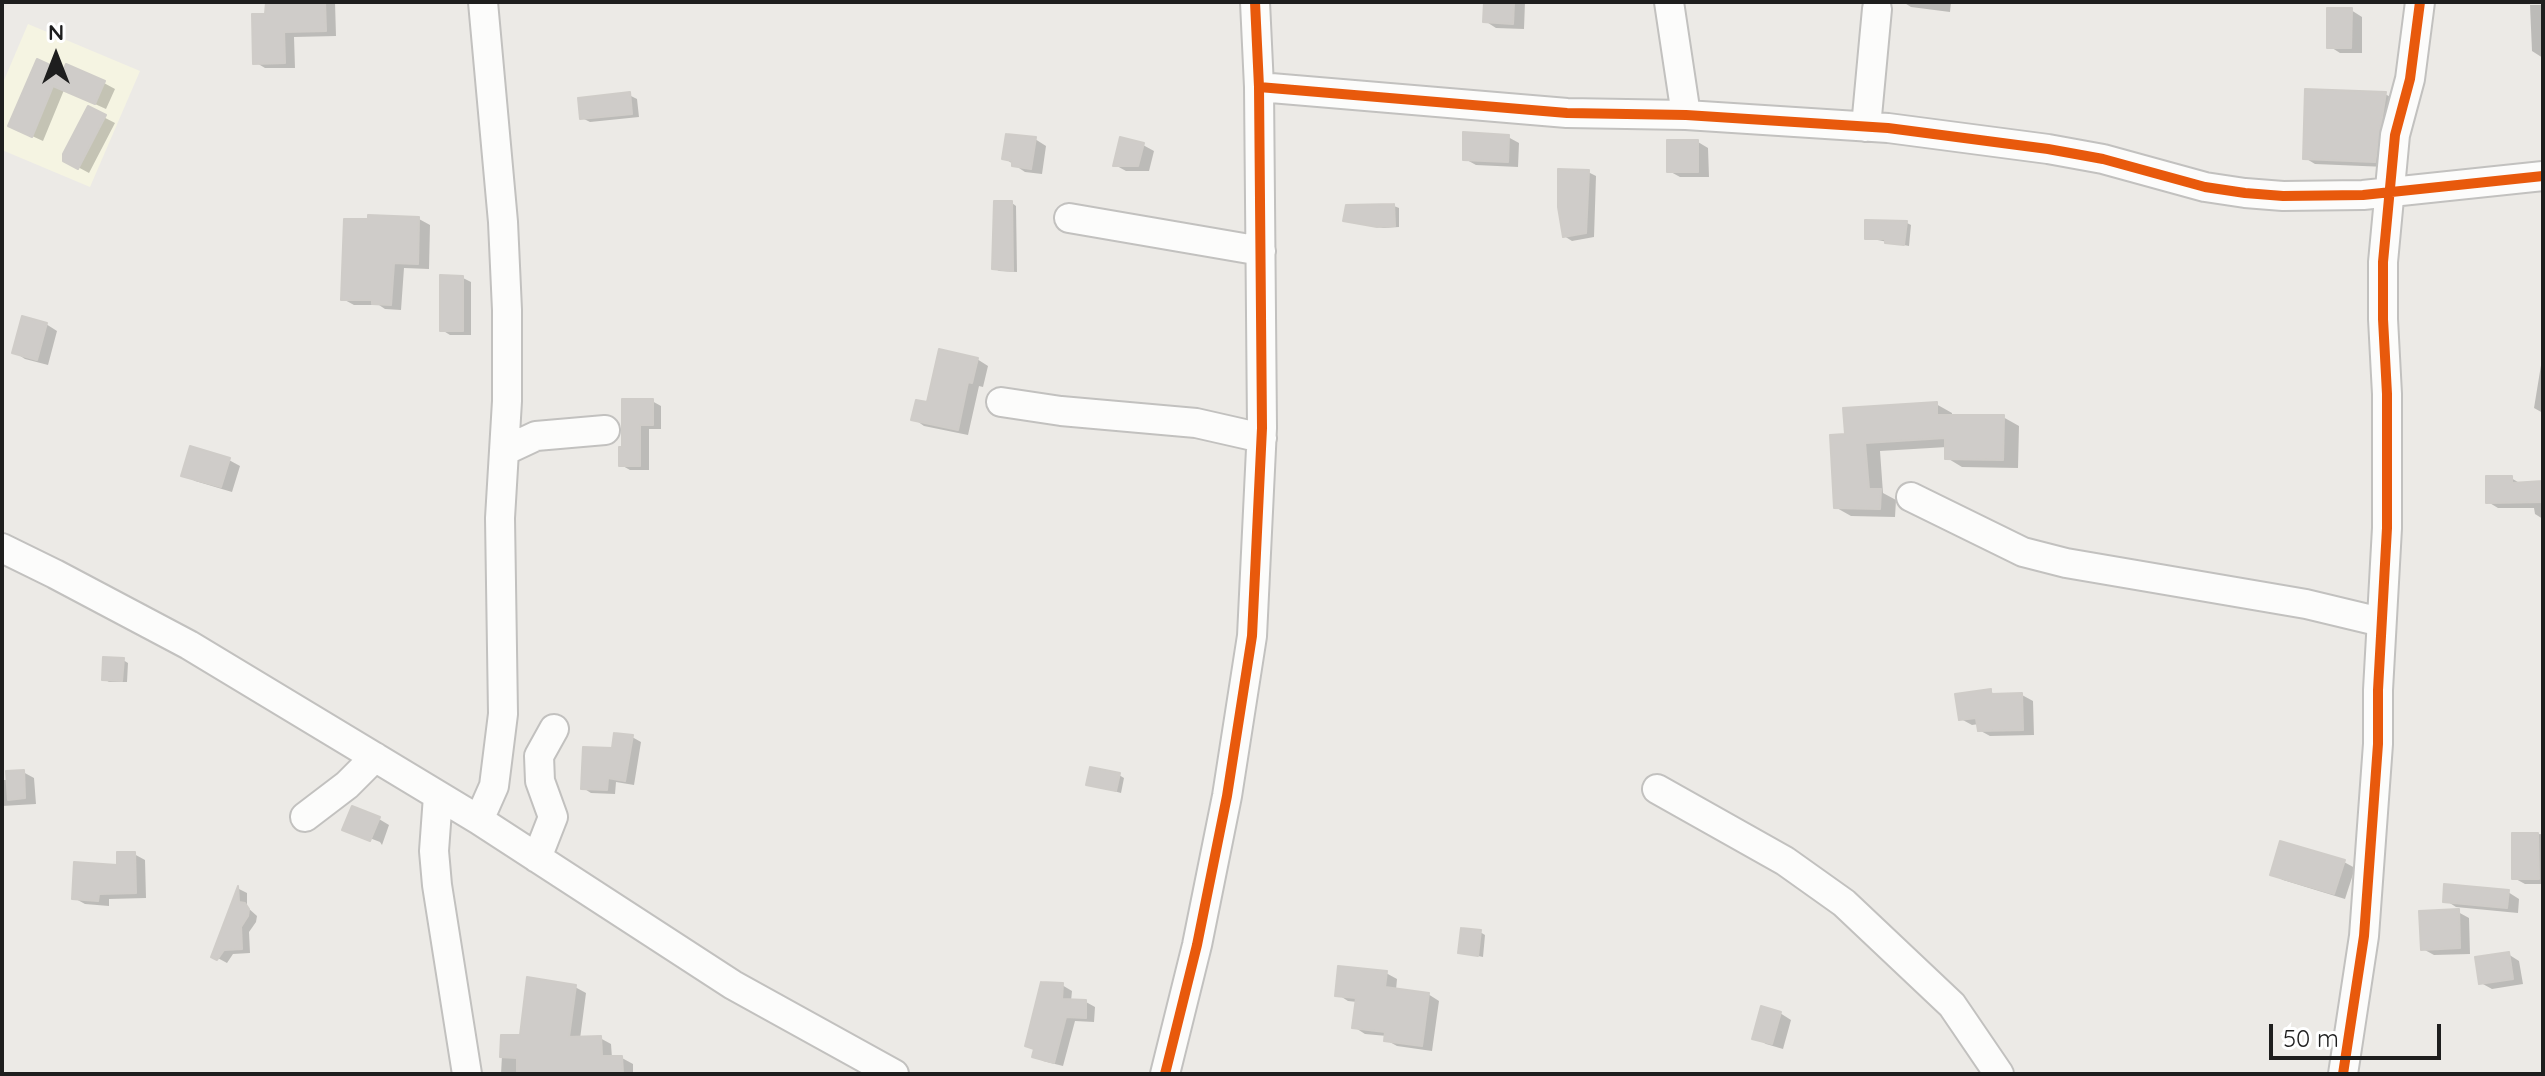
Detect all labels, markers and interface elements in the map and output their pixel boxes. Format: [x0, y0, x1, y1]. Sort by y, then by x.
north arrow [16, 16, 96, 96]
text: N [48, 18, 64, 46]
scale bar [2273, 1008, 2445, 1058]
text: 50 m [2283, 1023, 2339, 1053]

